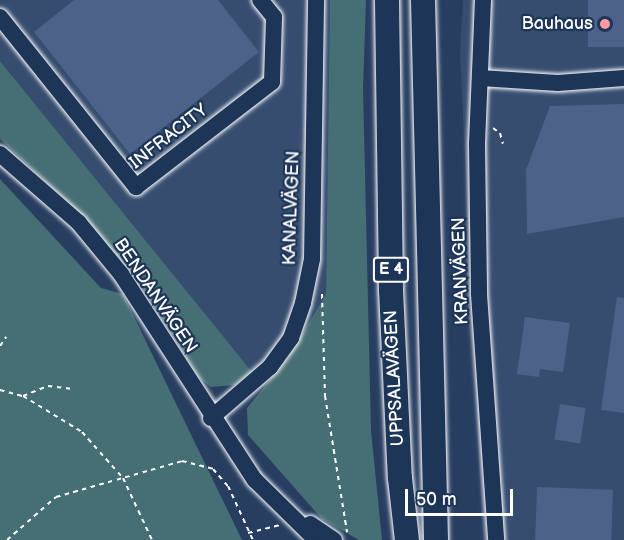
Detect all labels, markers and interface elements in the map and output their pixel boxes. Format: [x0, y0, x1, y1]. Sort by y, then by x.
place label: Bauhaus [521, 13, 593, 35]
marker: Bauhaus [598, 17, 612, 31]
street label: INFRACITY [126, 100, 212, 174]
street label: KANALVÄGEN [279, 150, 305, 266]
street label: KRANVÄGEN [448, 217, 474, 325]
street label: BENDANVÄGEN [109, 235, 201, 357]
road number: E 4 [372, 257, 410, 283]
street label: UPPSALAVÄGEN [381, 309, 409, 447]
scale bar [408, 477, 516, 515]
text: 50 m [416, 489, 457, 510]

